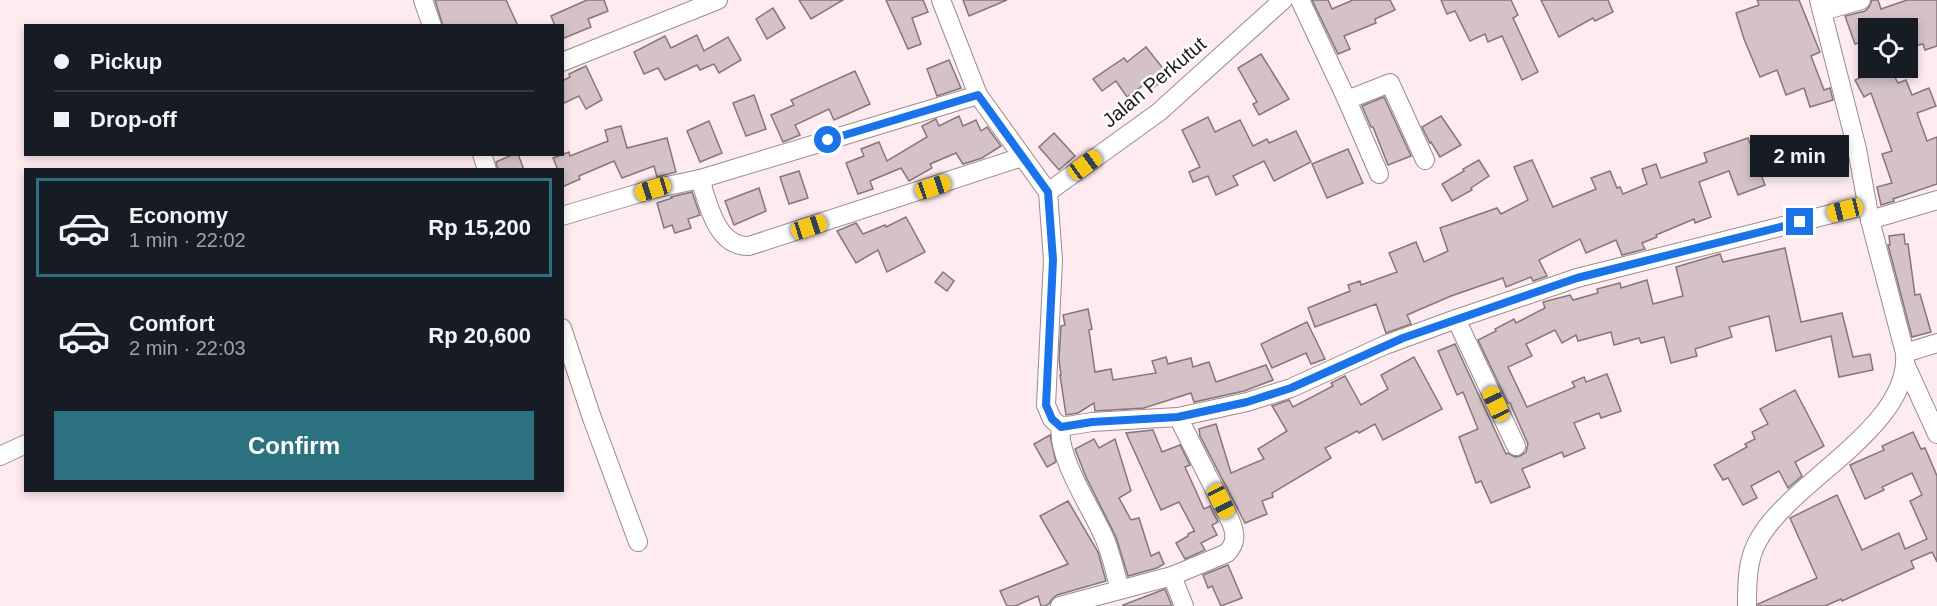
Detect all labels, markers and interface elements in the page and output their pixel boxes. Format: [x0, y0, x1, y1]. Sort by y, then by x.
map controls [1858, 18, 1918, 78]
button: locate [1858, 18, 1918, 78]
street label: Jalan Perkutut [1098, 32, 1210, 132]
text: Pickup [90, 49, 162, 74]
text: Drop-off [90, 107, 177, 132]
route start [814, 126, 841, 153]
callout: 2 min [1750, 135, 1850, 177]
text: 2 min [1773, 145, 1826, 167]
car [1065, 147, 1105, 183]
car [913, 173, 953, 201]
car [633, 175, 673, 203]
car [1825, 197, 1865, 223]
icon: car [57, 201, 111, 255]
text: Economy [129, 203, 228, 228]
route end [1786, 208, 1813, 235]
car [789, 213, 829, 241]
text: Rp 15,200 [428, 215, 531, 240]
text: 1 min · 22:02 [129, 229, 246, 251]
icon: car [57, 309, 111, 363]
text: Comfort [129, 311, 215, 336]
text: Rp 20,600 [428, 323, 531, 348]
text: 2 min · 22:03 [129, 337, 246, 359]
car [1480, 384, 1512, 424]
button: Confirm [54, 411, 534, 480]
car [1205, 481, 1237, 521]

